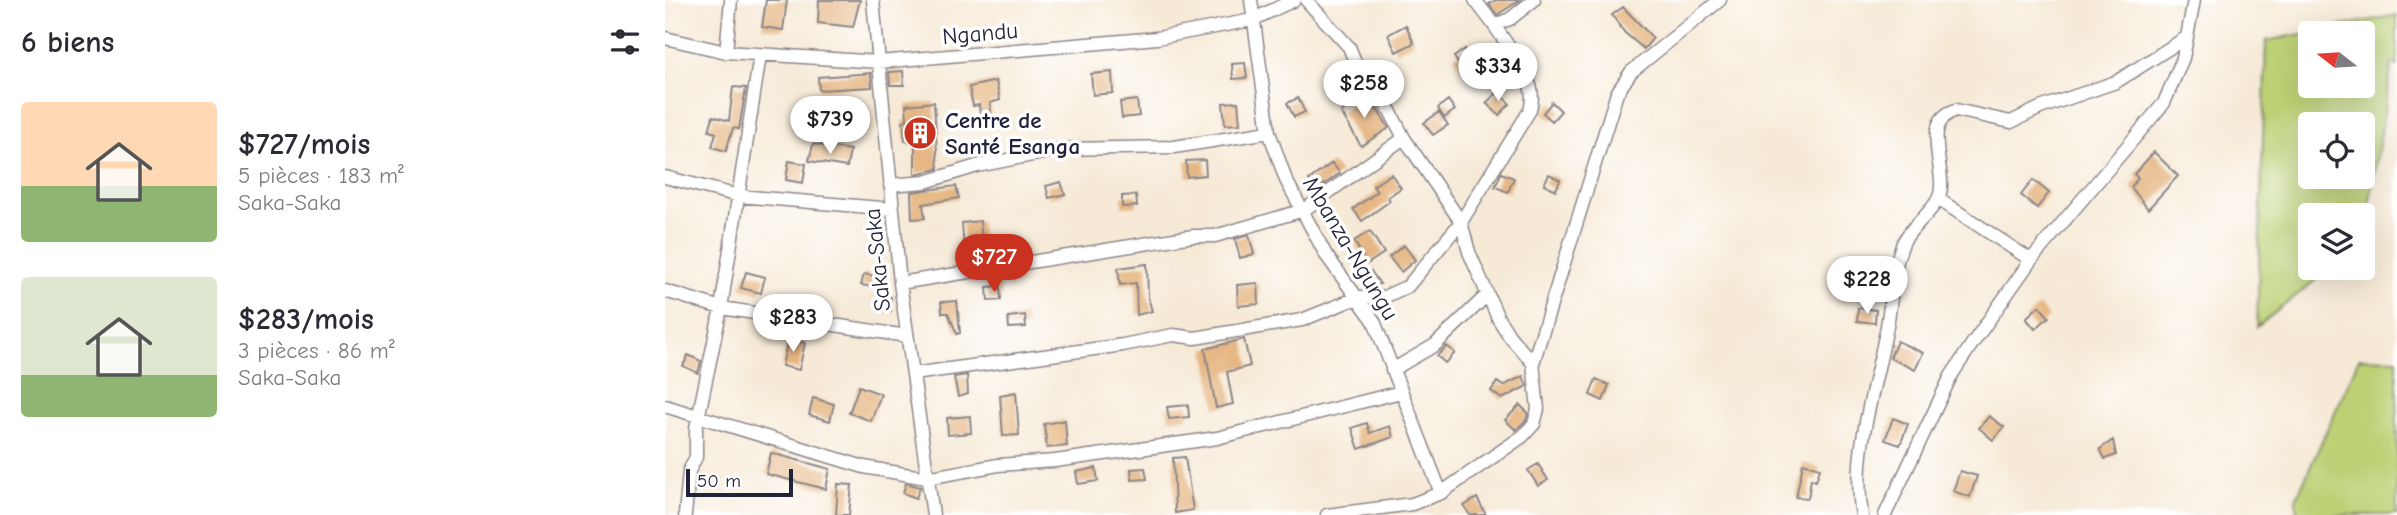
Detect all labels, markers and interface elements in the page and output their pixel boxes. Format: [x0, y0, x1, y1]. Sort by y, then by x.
street label: Ngandu [941, 17, 1019, 50]
north arrow [2298, 21, 2375, 98]
map controls [2298, 21, 2375, 280]
icon: filters [606, 23, 644, 61]
text: 6 biens [21, 25, 114, 60]
pin: $334 [1457, 43, 1539, 103]
text: $334 [1474, 52, 1522, 79]
pin: $258 [1323, 60, 1405, 120]
text: $258 [1339, 69, 1389, 96]
pin: $739 [789, 96, 871, 156]
text: $739 [806, 105, 854, 132]
place label: Centre de Santé Esanga [945, 107, 1080, 160]
button: locate [2298, 112, 2375, 189]
building icon: Centre de Santé Esanga [901, 114, 939, 152]
text: $727/mois [238, 127, 370, 162]
icon: home [77, 130, 161, 214]
text: 5 pièces · 183 m² [238, 162, 404, 189]
street label: Mbanza-Ngungu [1297, 172, 1404, 325]
text: Saka-Saka [238, 189, 341, 216]
button: layers [2298, 203, 2375, 280]
street label: Saka-Saka [859, 207, 896, 313]
pin: $727 [953, 234, 1035, 294]
text: $727 [971, 243, 1017, 270]
pin: $228 [1826, 256, 1908, 316]
text: $228 [1843, 265, 1891, 292]
pin: $283 [752, 294, 834, 354]
text: $283/mois [238, 302, 374, 337]
text: $283 [769, 303, 817, 330]
icon: home [77, 305, 161, 389]
text: 3 pièces · 86 m² [238, 337, 395, 364]
text: Saka-Saka [238, 364, 341, 391]
scale bar [686, 466, 793, 498]
text: 50 m [697, 470, 741, 492]

